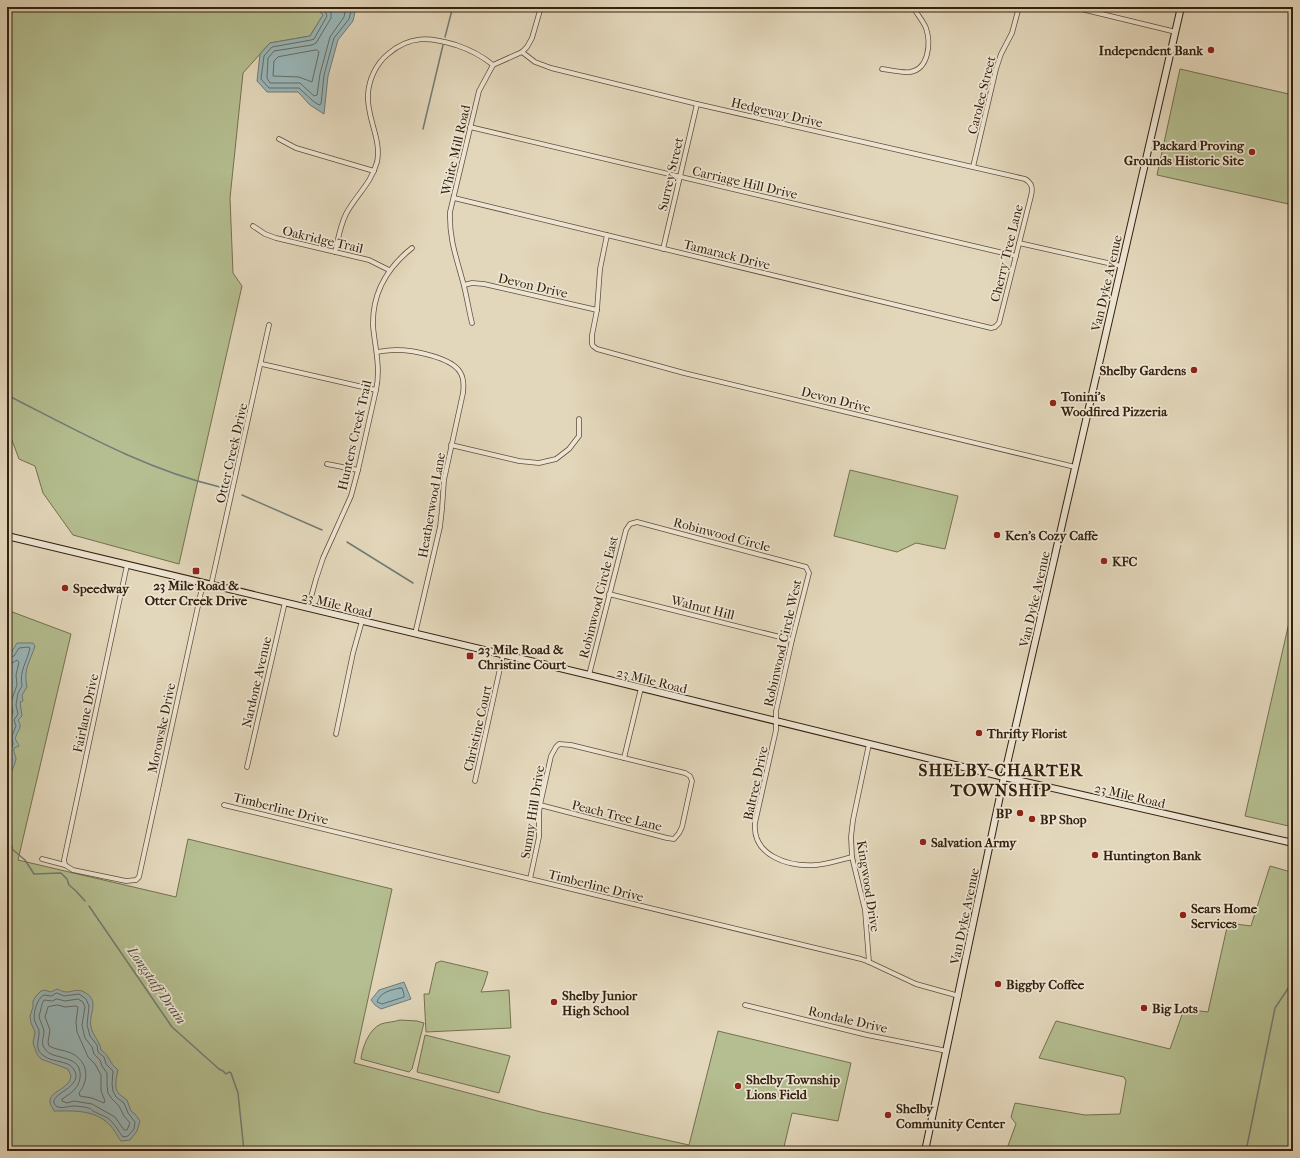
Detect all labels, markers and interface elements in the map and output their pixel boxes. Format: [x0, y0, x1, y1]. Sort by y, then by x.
place label: Independent Bank [1099, 43, 1204, 59]
marker: Independent Bank [1206, 45, 1216, 55]
street label: Carolee Street [965, 54, 999, 136]
street label: Hedgeway Drive [730, 95, 825, 130]
street label: White Mill Road [438, 103, 473, 198]
street label: Surrey Street [655, 135, 686, 212]
place label: Packard Proving Grounds Historic Site [1124, 138, 1245, 168]
marker: Packard Proving Grounds Historic Site [1247, 147, 1257, 157]
street label: Carriage Hill Drive [691, 163, 800, 202]
street label: Cherry Tree Lane [987, 202, 1026, 303]
street label: Oakridge Trail [281, 223, 365, 256]
street label: Van Dyke Avenue [1088, 233, 1125, 334]
street label: Tamarack Drive [682, 236, 772, 273]
street label: Devon Drive [497, 270, 570, 301]
place label: Shelby Gardens [1100, 363, 1186, 379]
marker: Shelby Gardens [1189, 365, 1199, 375]
street label: Hunters Creek Trail [335, 378, 375, 492]
street label: Devon Drive [800, 384, 873, 415]
place label: Tonini's Woodfired Pizzeria [1060, 389, 1168, 419]
marker: Tonini's Woodfired Pizzeria [1048, 398, 1058, 408]
street label: Otter Creek Drive [213, 401, 250, 505]
street label: Heatherwood Lane [415, 451, 448, 559]
street label: Robinwood Circle [672, 514, 773, 555]
place label: Ken's Cozy Caffe [1005, 528, 1099, 544]
marker: Ken's Cozy Caffe [992, 530, 1002, 540]
street label: Robinwood Circle East [576, 534, 621, 660]
street label: Van Dyke Avenue [1016, 549, 1053, 650]
place label: KFC [1112, 554, 1137, 569]
marker: KFC [1099, 556, 1109, 566]
marker: 23 Mile Road & Otter Creek Drive [191, 566, 201, 576]
place label: 23 Mile Road & Otter Creek Drive [145, 578, 248, 608]
street label: Robinwood Circle West [761, 578, 805, 708]
place label: Speedway [73, 581, 130, 597]
marker: Speedway [60, 583, 70, 593]
street label: 23 Mile Road [300, 588, 375, 621]
street label: Walnut Hill [669, 592, 737, 623]
street label: Nardone Avenue [239, 634, 274, 729]
place label: 23 Mile Road & Christine Court [478, 642, 567, 672]
marker: 23 Mile Road & Christine Court [465, 651, 475, 661]
street label: 23 Mile Road [615, 664, 690, 697]
street label: Fairlane Drive [70, 672, 101, 754]
street label: Morowske Drive [145, 681, 179, 775]
street label: Christine Court [460, 683, 495, 773]
place label: Thrifty Florist [986, 726, 1068, 742]
marker: Thrifty Florist [974, 728, 984, 738]
street label: Baltree Drive [740, 744, 771, 822]
district label: SHELBY CHARTER TOWNSHIP [919, 760, 1084, 800]
street label: Sunny Hill Drive [518, 764, 547, 860]
street label: 23 Mile Road [1093, 780, 1168, 811]
street label: Timberline Drive [232, 789, 331, 828]
street label: Peach Tree Lane [570, 797, 664, 834]
place label: BP [996, 806, 1012, 821]
marker: BP [1015, 808, 1025, 818]
place label: BP Shop [1040, 812, 1087, 828]
marker: BP Shop [1027, 814, 1037, 824]
place label: Salvation Army [931, 835, 1017, 851]
marker: Salvation Army [918, 837, 928, 847]
street label: Kingwood Drive [854, 839, 883, 933]
place label: Huntington Bank [1103, 848, 1203, 864]
marker: Huntington Bank [1090, 850, 1100, 860]
street label: Timberline Drive [547, 866, 646, 905]
street label: Van Dyke Avenue [947, 866, 982, 967]
place label: Sears Home Services [1191, 901, 1258, 931]
marker: Sears Home Services [1178, 910, 1188, 920]
water label: Longstaff Drain [123, 942, 190, 1028]
place label: Biggby Coffee [1006, 977, 1085, 993]
marker: Biggby Coffee [993, 979, 1003, 989]
place label: Shelby Junior High School [562, 988, 638, 1019]
marker: Shelby Junior High School [549, 997, 559, 1007]
place label: Big Lots [1152, 1001, 1198, 1017]
street label: Rondale Drive [807, 1003, 890, 1036]
marker: Big Lots [1139, 1003, 1149, 1013]
place label: Shelby Township Lions Field [746, 1072, 840, 1102]
marker: Shelby Township Lions Field [733, 1081, 743, 1091]
place label: Shelby Community Center [896, 1101, 1005, 1132]
marker: Shelby Community Center [883, 1110, 893, 1120]

